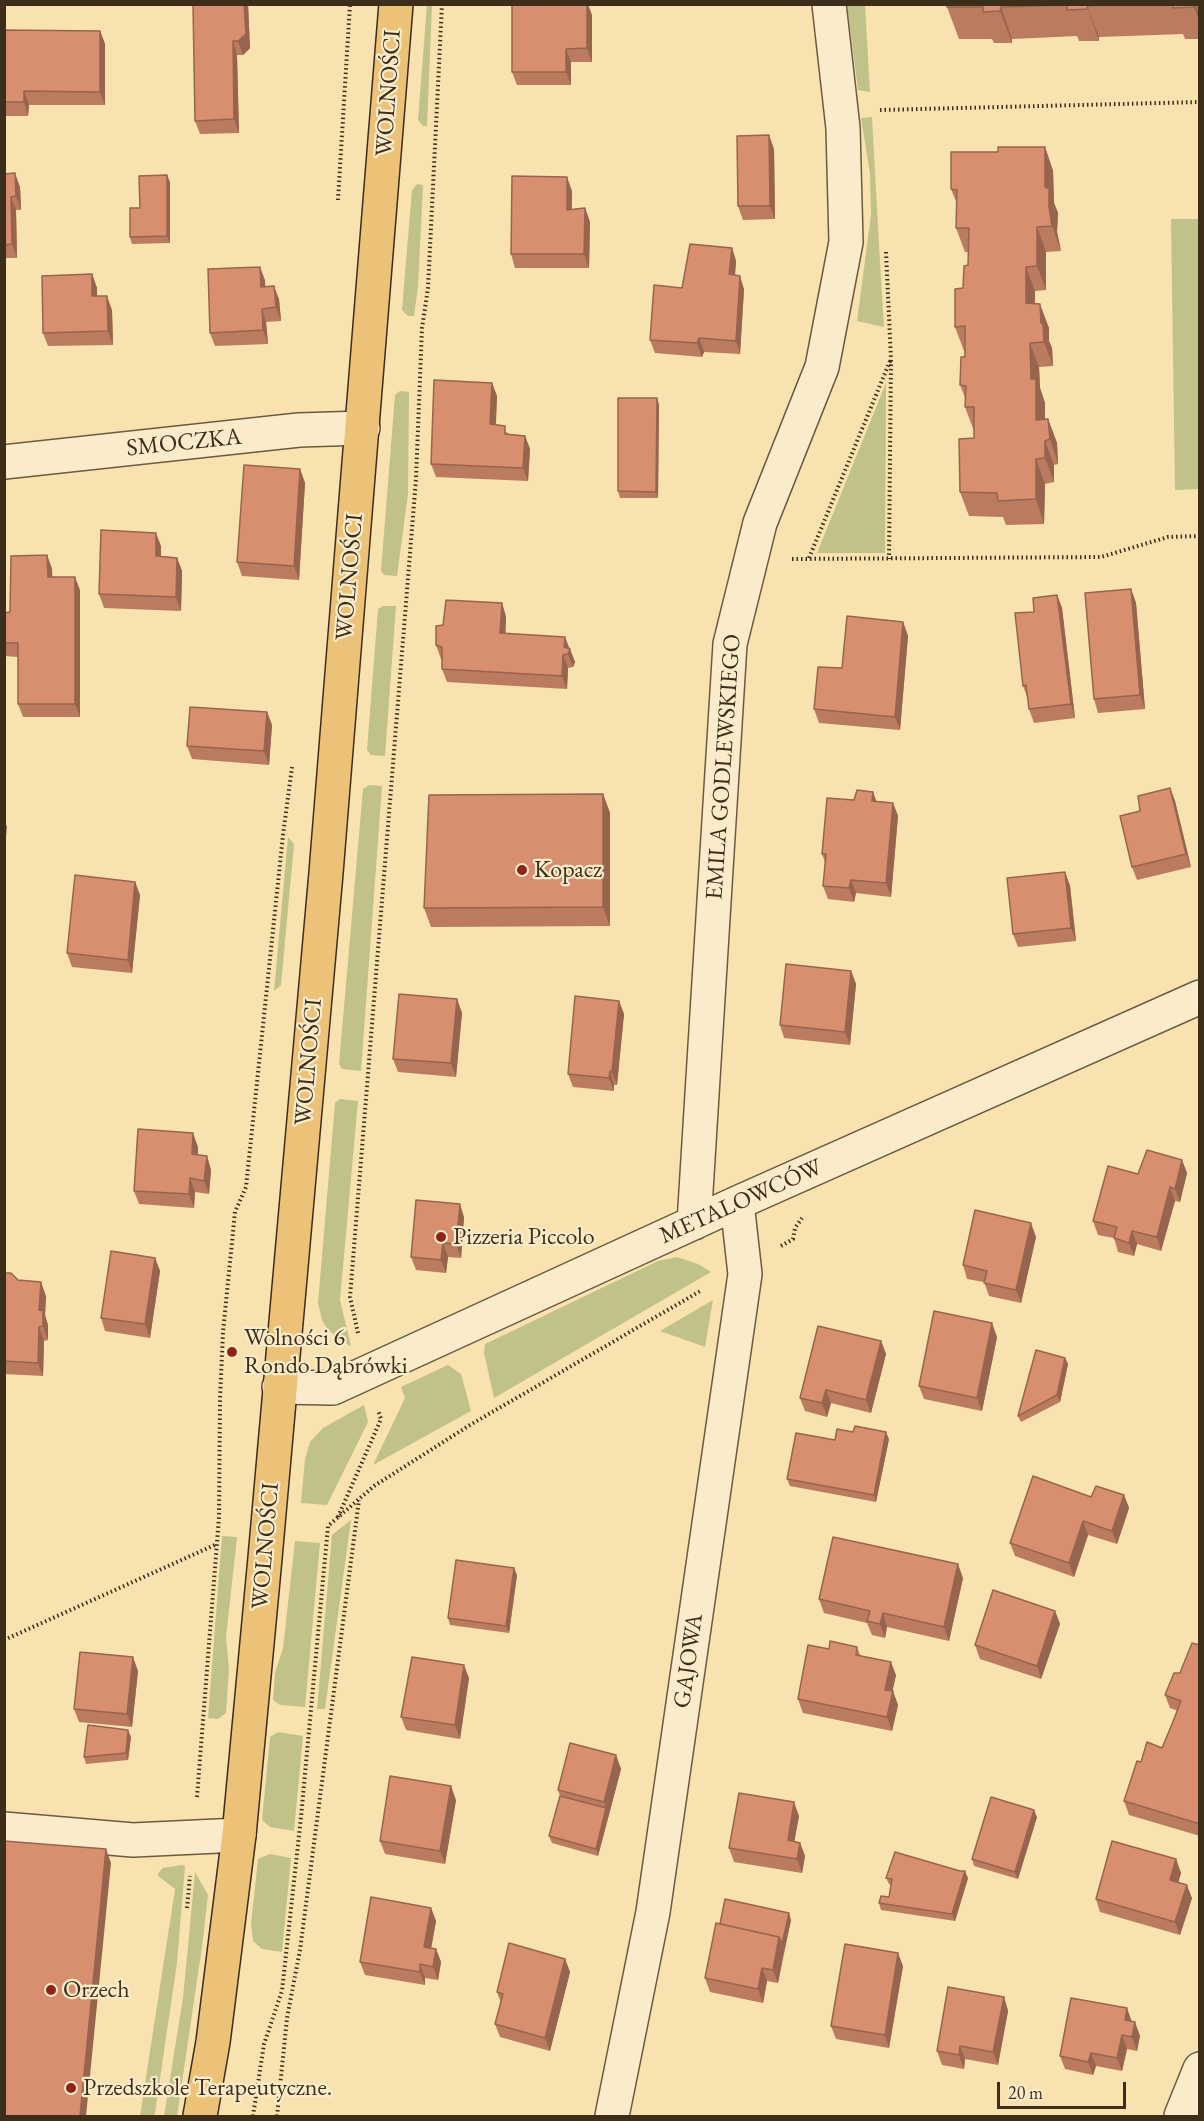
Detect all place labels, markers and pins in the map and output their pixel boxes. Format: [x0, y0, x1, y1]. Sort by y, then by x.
place label: Kopacz [534, 856, 602, 884]
marker: Kopacz [515, 863, 529, 877]
place label: Pizzeria Piccolo [453, 1223, 595, 1251]
marker: Pizzeria Piccolo [434, 1230, 448, 1244]
place label: Wolności 6 Rondo Dąbrówki [244, 1324, 408, 1380]
marker: Wolności 6 Rondo Dąbrówki [225, 1345, 239, 1359]
place label: Orzech [63, 1976, 130, 2004]
marker: Orzech [44, 1983, 58, 1997]
place label: Przedszkole Terapeutyczne. [83, 2074, 332, 2102]
marker: Przedszkole Terapeutyczne. [64, 2081, 78, 2095]

